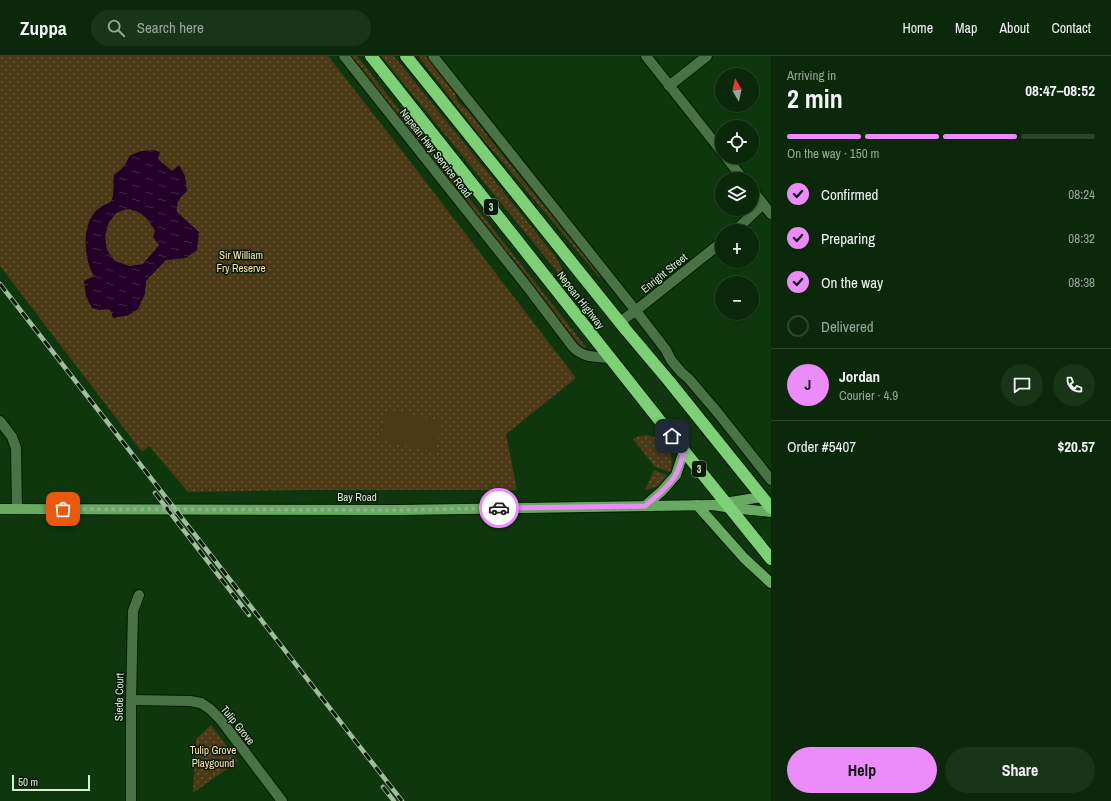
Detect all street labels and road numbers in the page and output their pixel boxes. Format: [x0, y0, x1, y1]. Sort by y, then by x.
street label: Nepean Hwy Service Road [397, 106, 475, 200]
road number: 3 [484, 199, 498, 215]
street label: Enright Street [638, 250, 690, 296]
street label: Nepean Highway [554, 268, 608, 332]
road number: 3 [692, 461, 706, 477]
street label: Bay Road [337, 490, 377, 504]
street label: Siede Court [112, 672, 126, 721]
street label: Tulip Grove [218, 703, 258, 747]

